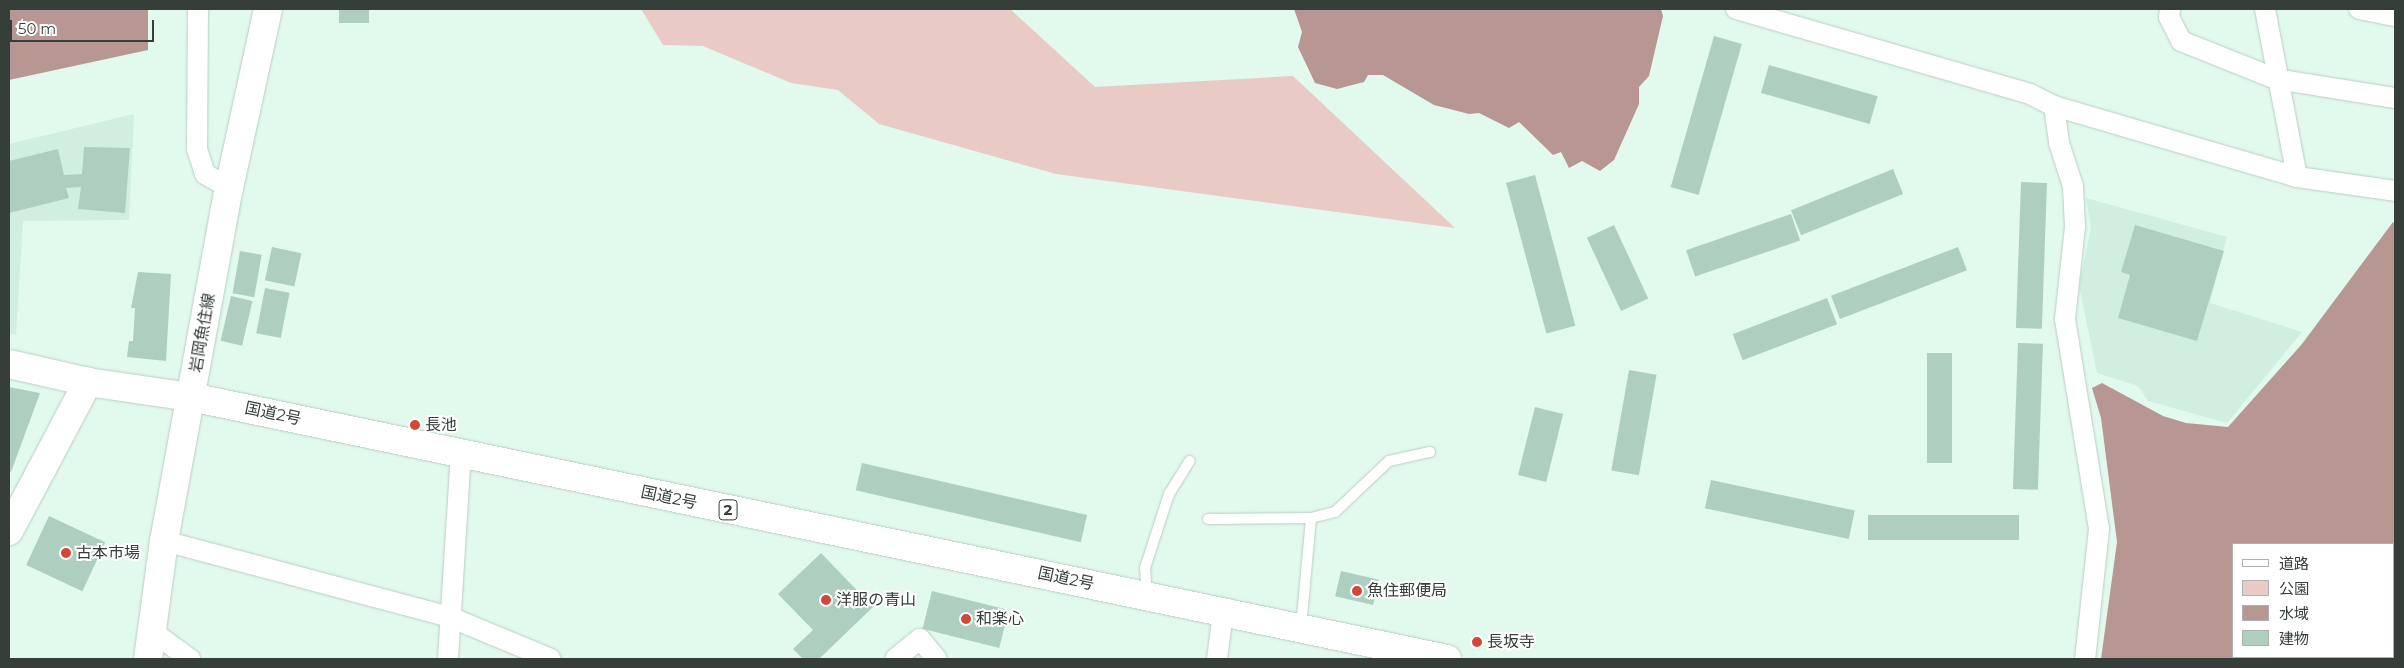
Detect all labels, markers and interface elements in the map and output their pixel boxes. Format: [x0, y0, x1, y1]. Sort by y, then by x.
scale bar [12, 10, 156, 42]
text: 50 m [18, 19, 56, 38]
street label: 岩岡魚住線 [187, 292, 219, 374]
street label: 国道2号 [243, 399, 303, 429]
place label: 長池 [425, 415, 457, 435]
marker: 長池 [409, 419, 421, 431]
street label: 国道2号 [639, 483, 699, 513]
road number: 2 [718, 498, 738, 522]
place label: 古本市場 [76, 543, 140, 563]
legend [2232, 543, 2394, 658]
marker: 古本市場 [60, 547, 72, 559]
text: 道路 [2279, 554, 2309, 573]
street label: 国道2号 [1036, 564, 1096, 594]
text: 公園 [2279, 579, 2309, 598]
place label: 魚住郵便局 [1367, 581, 1447, 601]
marker: 魚住郵便局 [1351, 585, 1363, 597]
place label: 洋服の青山 [836, 590, 916, 610]
marker: 洋服の青山 [820, 594, 832, 606]
text: 水域 [2279, 604, 2309, 623]
place label: 和楽心 [976, 609, 1024, 629]
marker: 和楽心 [960, 613, 972, 625]
text: 建物 [2279, 629, 2309, 648]
place label: 長坂寺 [1487, 632, 1535, 652]
marker: 長坂寺 [1471, 636, 1483, 648]

